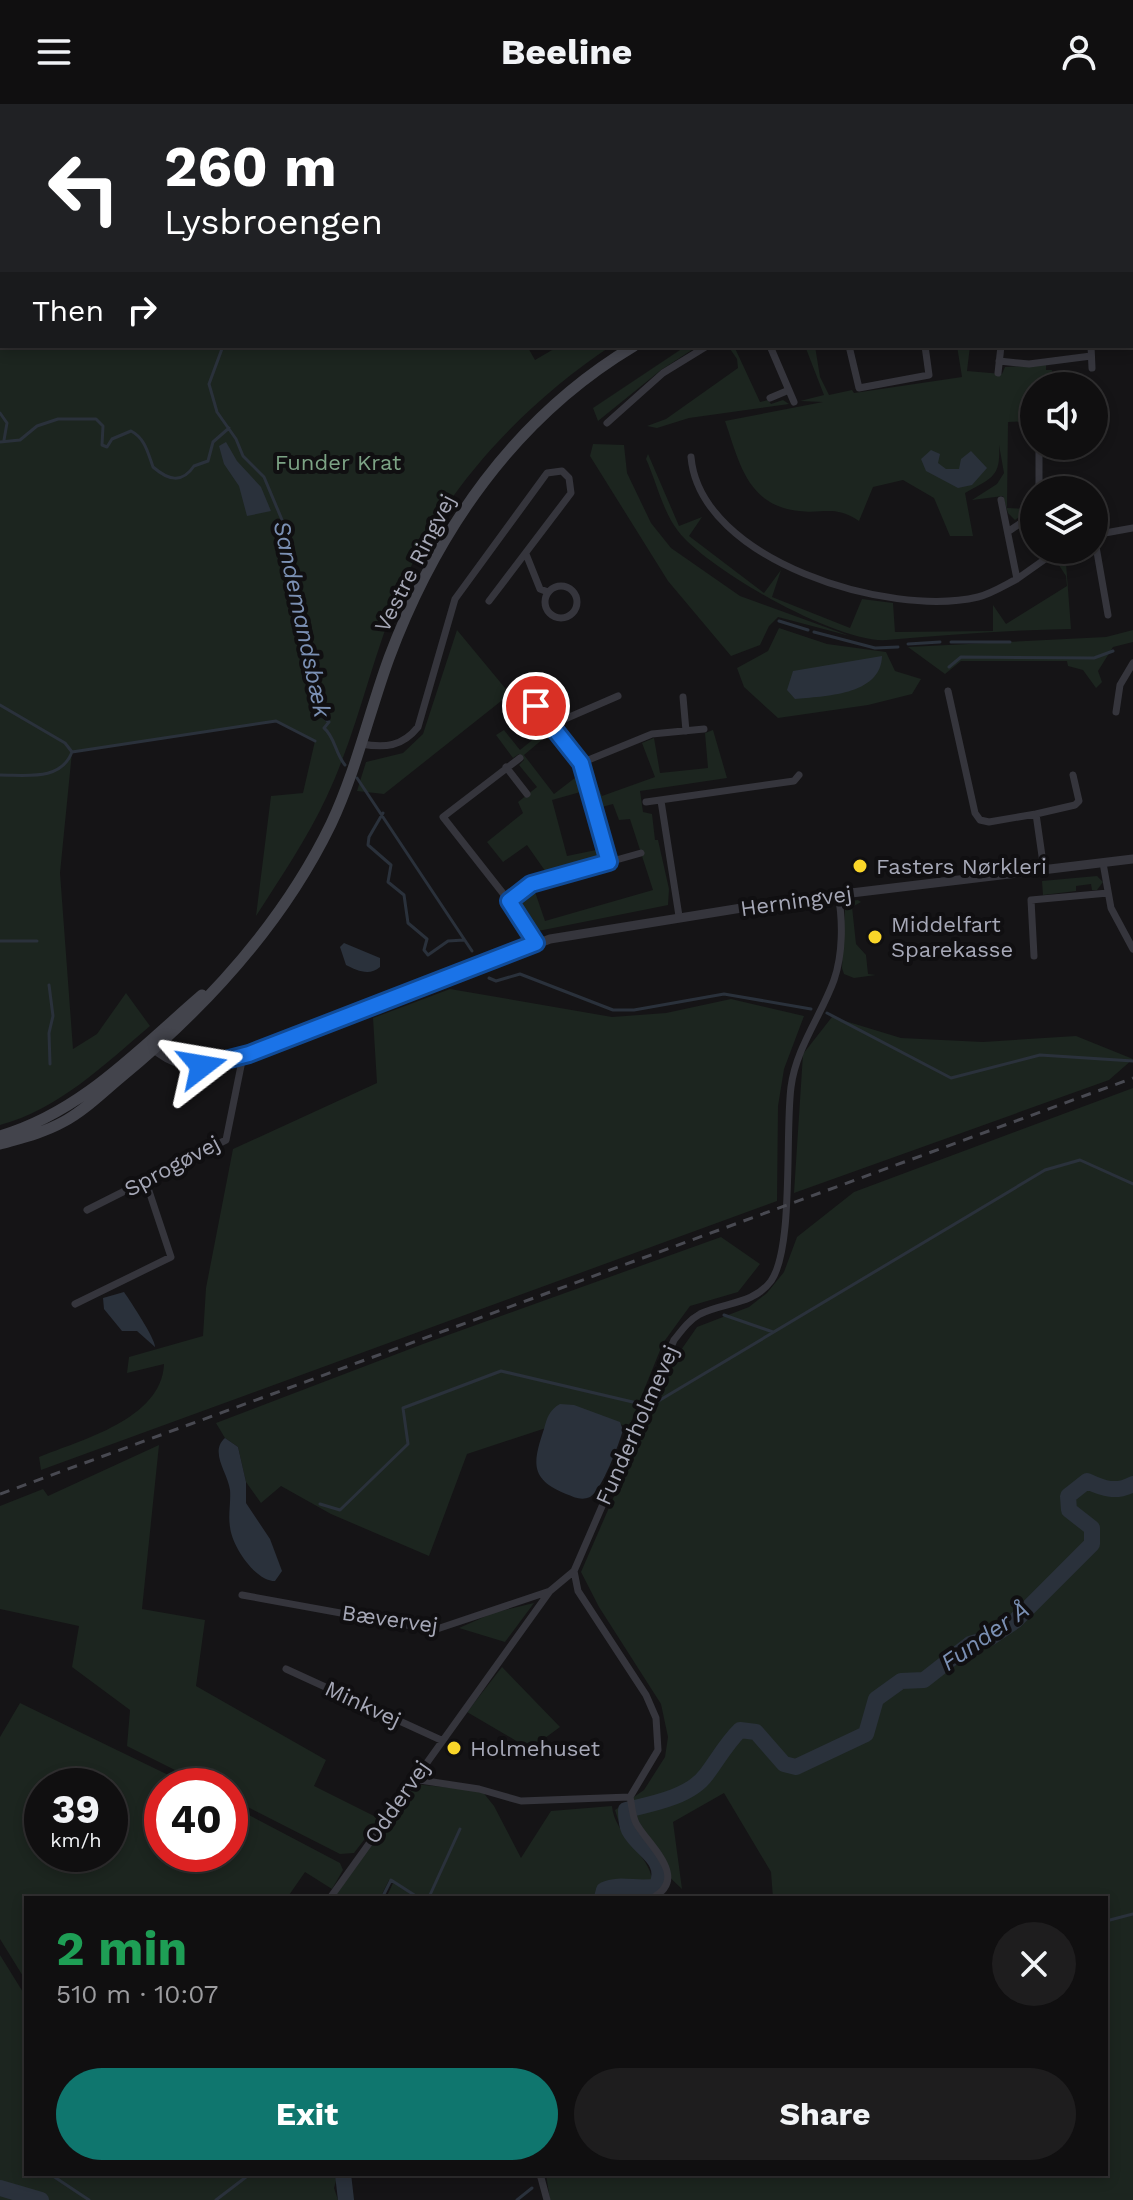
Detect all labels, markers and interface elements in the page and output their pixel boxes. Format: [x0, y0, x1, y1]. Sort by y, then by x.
icon: menu [32, 30, 76, 74]
icon: person [1057, 30, 1101, 74]
text: Beeline [501, 31, 632, 73]
text: 260 m [164, 134, 337, 200]
icon: left [32, 136, 136, 240]
text: Lysbroengen [164, 201, 383, 243]
icon: right [120, 288, 164, 332]
text: Then [32, 293, 104, 328]
map controls [1020, 372, 1108, 564]
button: sound [1020, 372, 1108, 460]
park label: Funder Krat [275, 450, 401, 475]
button: layers [1020, 476, 1108, 564]
street label: Vestre Ringvej [370, 490, 460, 636]
water label: Sandemandsbæk [267, 518, 337, 721]
pin [502, 672, 570, 740]
icon: arrive [514, 684, 558, 728]
place label: Fasters Nørkleri [876, 854, 1047, 879]
marker: Fasters Nørkleri [851, 857, 869, 875]
street label: Herningvej [739, 881, 853, 921]
place label: Middelfart Sparekasse [891, 912, 1013, 962]
marker: Middelfart Sparekasse [866, 928, 884, 946]
position arrow [160, 1024, 244, 1108]
street label: Sprogøvej [120, 1130, 224, 1202]
street label: Funderholmevej [591, 1341, 683, 1509]
water label: Funder Å [935, 1595, 1035, 1677]
street label: Bævervej [340, 1600, 440, 1638]
street label: Minkvej [321, 1676, 405, 1732]
place label: Holmehuset [470, 1736, 600, 1761]
marker: Holmehuset [445, 1739, 463, 1757]
street label: Oddervej [359, 1756, 435, 1848]
speed limit sign: 40 [144, 1768, 248, 1872]
text: 39 [52, 1786, 100, 1833]
text: km/h [50, 1828, 102, 1852]
text: 2 min [56, 1920, 187, 1977]
button: close [992, 1922, 1076, 2006]
text: 510 m · 10:07 [56, 1979, 218, 2009]
button: Exit [56, 2068, 558, 2160]
button: Share [574, 2068, 1076, 2160]

